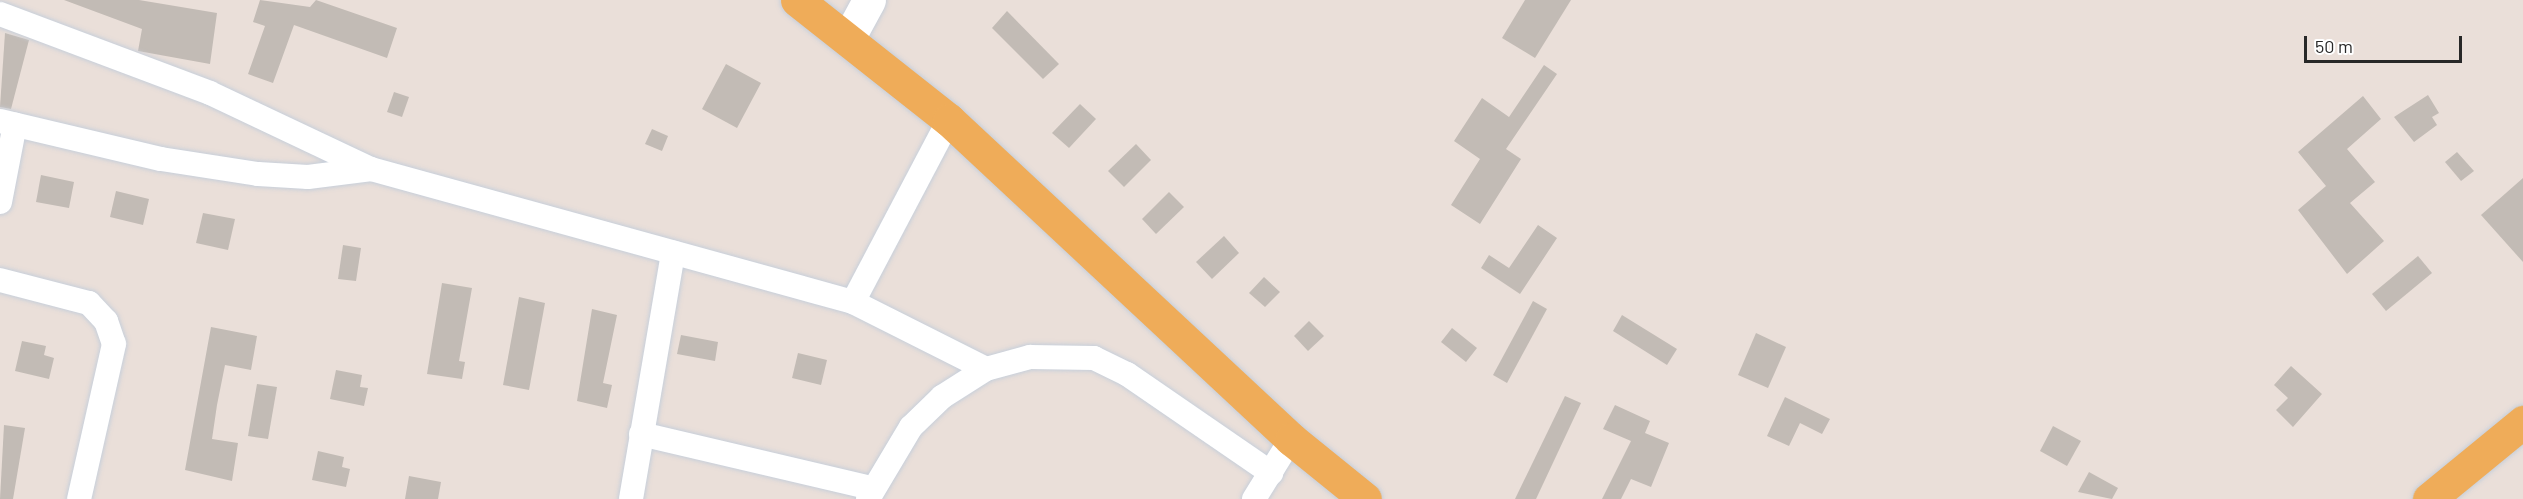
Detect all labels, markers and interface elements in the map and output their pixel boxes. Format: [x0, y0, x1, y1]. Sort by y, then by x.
scale bar [2307, 24, 2464, 62]
text: 50 m [2315, 35, 2353, 57]

